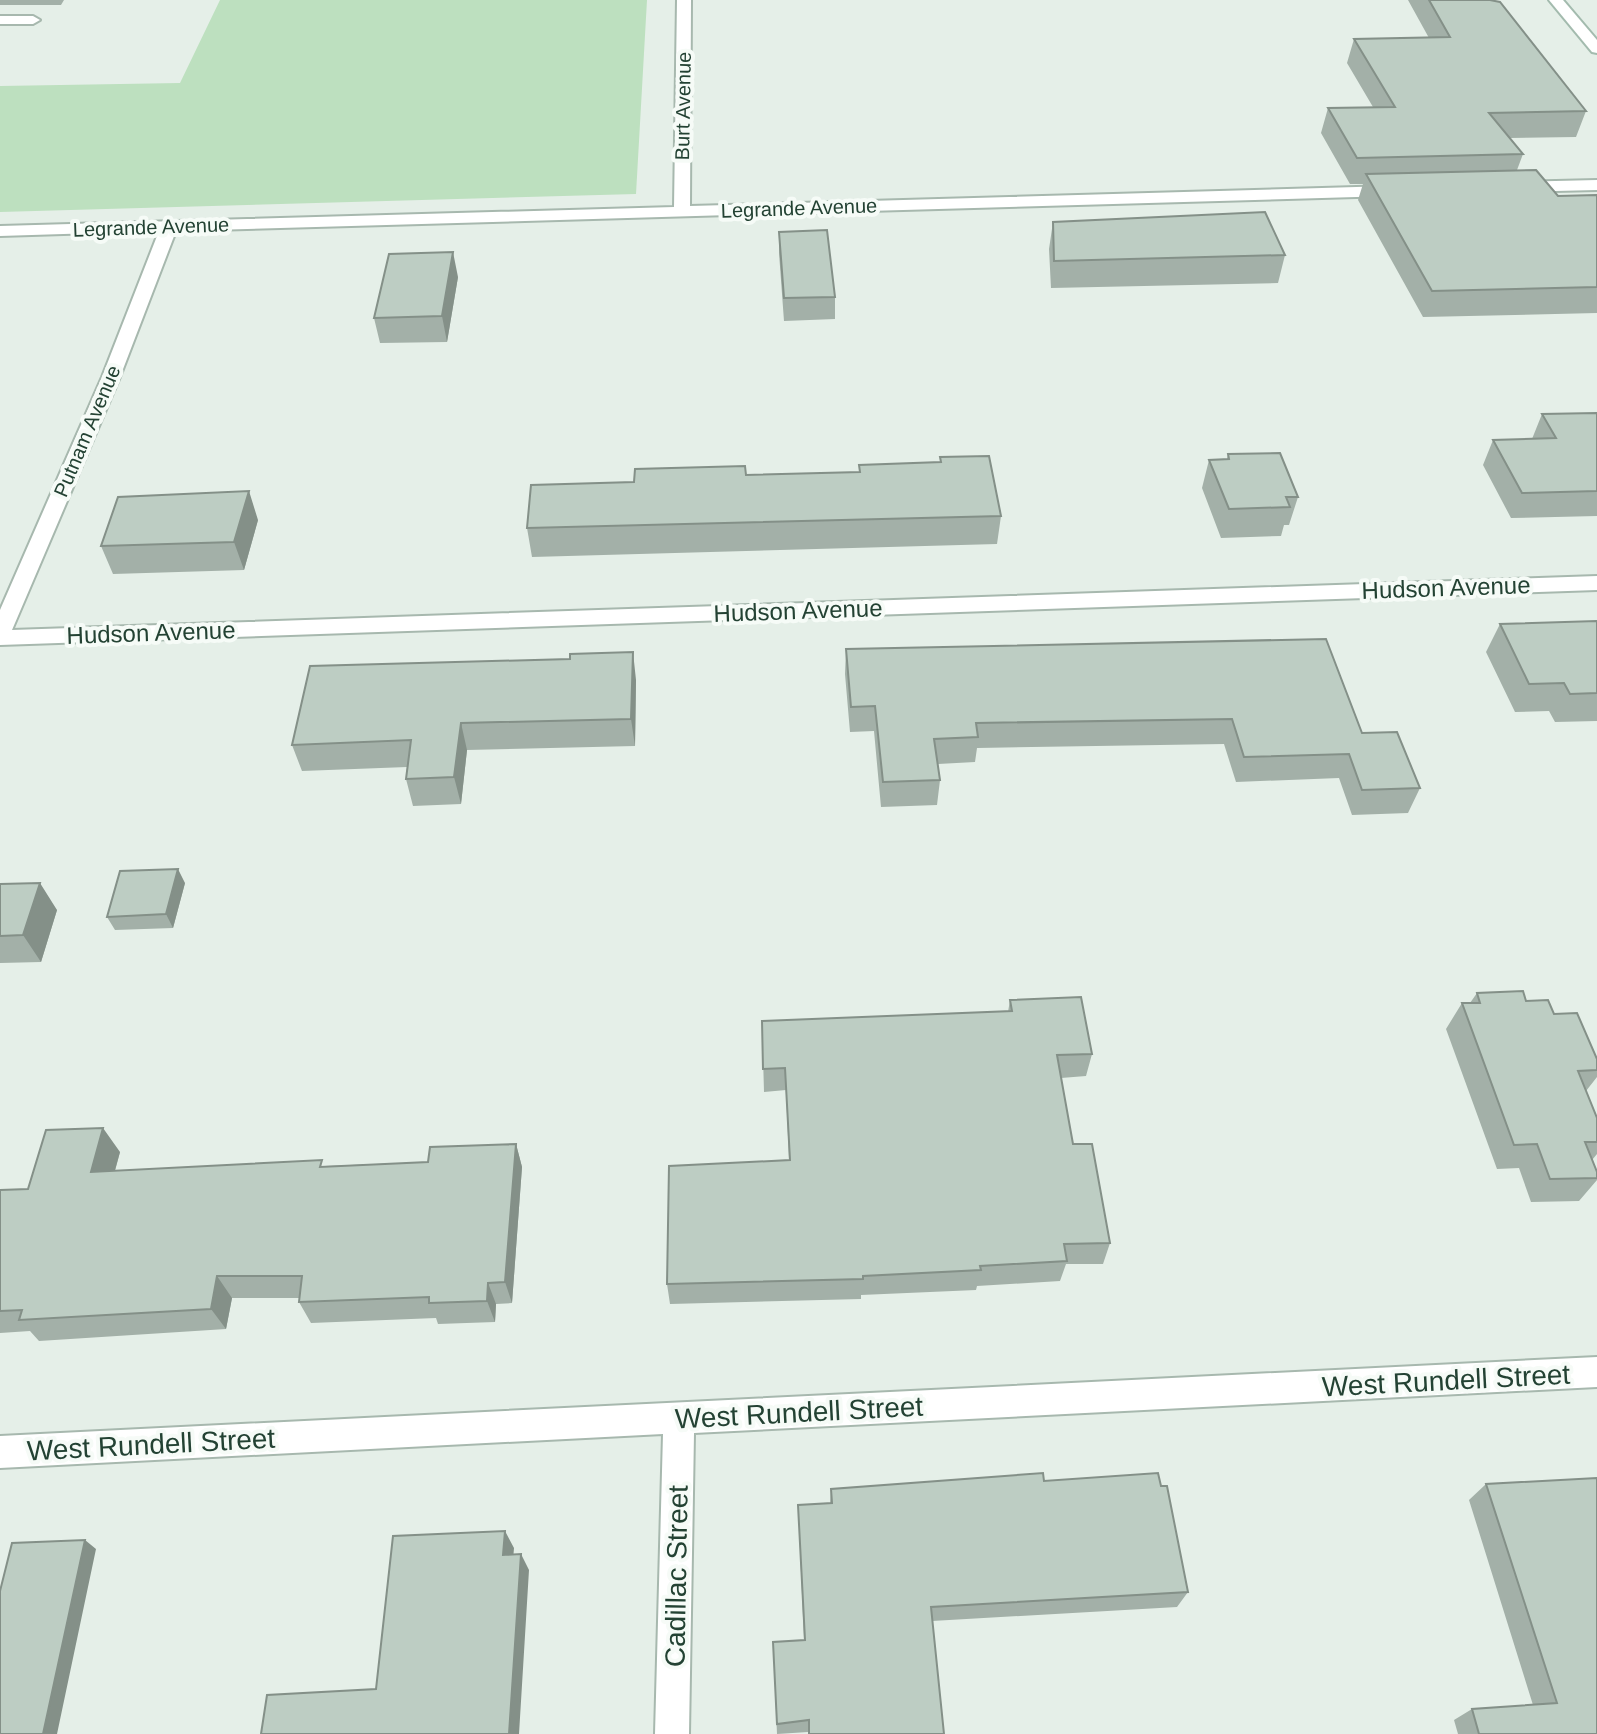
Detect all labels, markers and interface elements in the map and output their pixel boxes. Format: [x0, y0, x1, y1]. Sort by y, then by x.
street label: Burt Avenue [671, 52, 695, 160]
street label: Legrande Avenue [720, 194, 878, 222]
street label: Legrande Avenue [72, 213, 230, 241]
street label: Putnam Avenue [49, 362, 125, 500]
street label: Hudson Avenue [1361, 571, 1531, 604]
street label: Hudson Avenue [713, 594, 883, 627]
street label: Hudson Avenue [66, 616, 236, 649]
street label: West Rundell Street [1321, 1359, 1571, 1402]
street label: West Rundell Street [674, 1391, 924, 1434]
street label: West Rundell Street [26, 1423, 276, 1466]
street label: Cadillac Street [659, 1484, 694, 1667]

